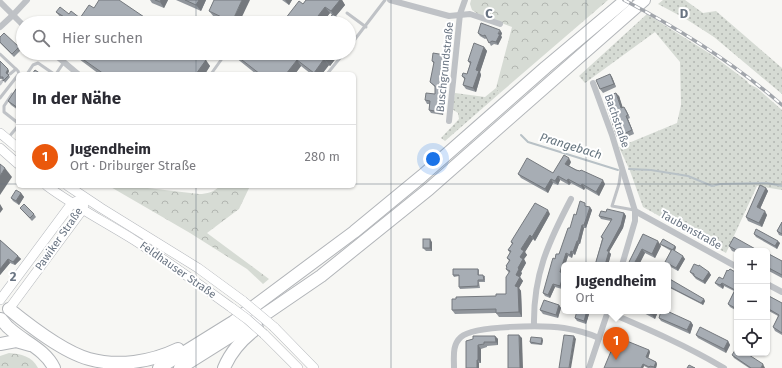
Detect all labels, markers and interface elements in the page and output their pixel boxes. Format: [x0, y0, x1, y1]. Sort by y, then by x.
text: C [485, 6, 493, 21]
text: D [680, 6, 689, 21]
search box [16, 16, 356, 60]
street label: Buschgrundstraße [434, 21, 456, 113]
icon: search [30, 27, 52, 49]
text: Hier suchen [62, 29, 143, 47]
text: In der Nähe [32, 88, 121, 109]
street label: Bachstraße [602, 92, 632, 150]
water label: Prangebach [538, 130, 604, 162]
text: Jugendheim [70, 140, 151, 158]
text: 1 [42, 149, 48, 164]
text: 280 m [305, 149, 340, 164]
your location [423, 149, 443, 169]
text: Ort · Driburger Straße [70, 158, 196, 173]
street label: Pawiker Straße [33, 205, 85, 273]
street label: Taubenstraße [658, 208, 724, 252]
street label: Feldhauser Straße [137, 239, 219, 301]
map controls [734, 248, 770, 356]
button: + [734, 248, 770, 284]
popup [561, 262, 671, 314]
text: 2 [10, 269, 17, 284]
text: Jugendheim [575, 272, 657, 290]
button: − [734, 284, 770, 320]
text: Ort [575, 290, 594, 305]
button: locate [734, 320, 770, 356]
pin: 1 [603, 327, 629, 360]

